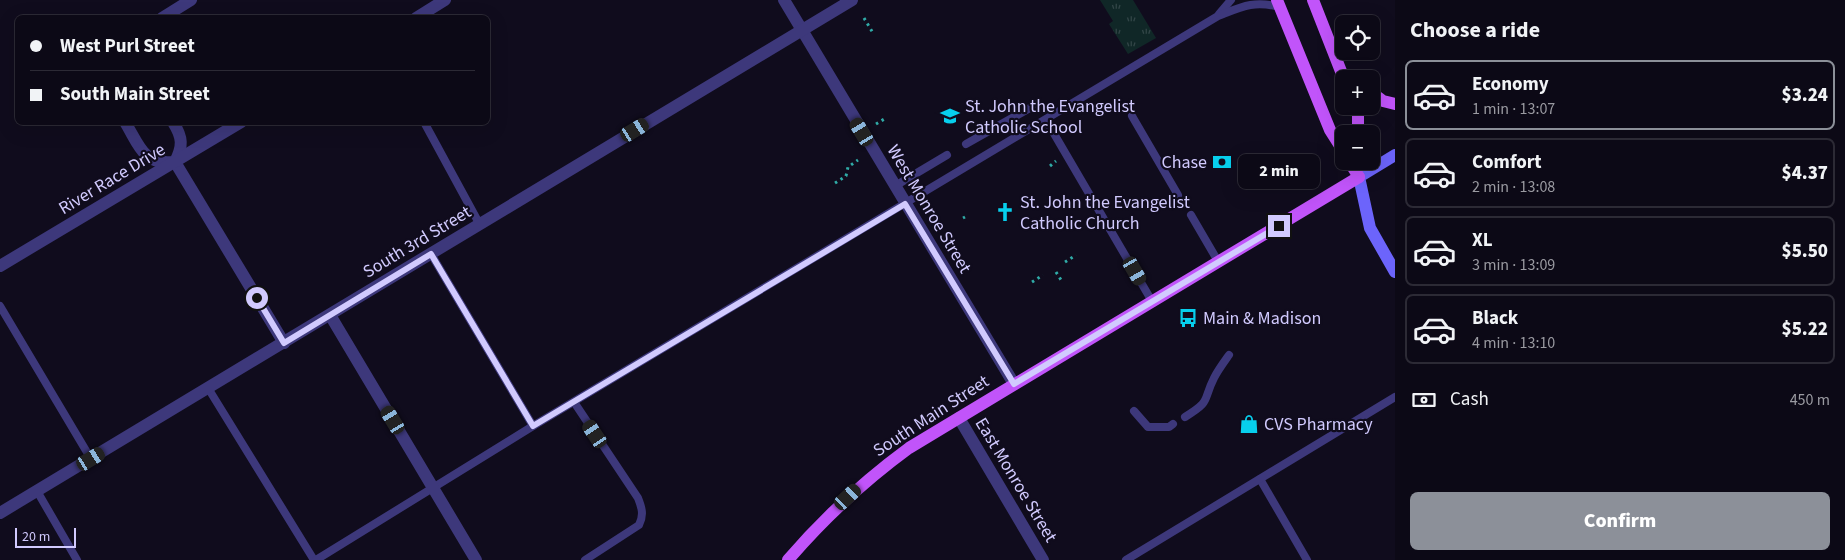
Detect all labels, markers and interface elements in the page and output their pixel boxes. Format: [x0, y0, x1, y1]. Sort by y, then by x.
text: Choose a ride [1410, 14, 1540, 46]
map controls [1335, 15, 1380, 170]
button: locate [1335, 15, 1380, 60]
text: West Purl Street [60, 33, 195, 60]
button: + [1335, 70, 1380, 115]
text: Economy [1472, 71, 1549, 98]
icon: car [1412, 73, 1457, 118]
text: South Main Street [60, 81, 210, 108]
text: $3.24 [1782, 82, 1828, 109]
place label: St. John the Evangelist Catholic School [965, 94, 1135, 140]
text: 1 min · 13:07 [1472, 98, 1555, 120]
school or university icon: St. John the Evangelist Catholic School [939, 105, 961, 127]
car [847, 115, 876, 149]
car [618, 116, 651, 144]
button: − [1335, 125, 1380, 170]
street label: River Race Drive [54, 137, 170, 221]
street label: West Monroe Street [881, 140, 977, 278]
text: Comfort [1472, 149, 1542, 176]
place label: Chase [1161, 150, 1207, 175]
bank icon: Chase [1211, 151, 1233, 173]
icon: car [1412, 151, 1457, 196]
callout: 2 min [1238, 154, 1320, 188]
text: 2 min [1259, 160, 1299, 182]
text: $4.37 [1782, 160, 1828, 187]
text: 2 min · 13:08 [1472, 176, 1555, 198]
place label: St. John the Evangelist Catholic Church [1020, 190, 1190, 236]
street label: South 3rd Street [358, 200, 476, 284]
church icon: St. John the Evangelist Catholic Church [994, 201, 1016, 223]
route end [1268, 215, 1290, 237]
text: XL [1472, 227, 1493, 254]
icon: car [1412, 229, 1457, 274]
text: $5.50 [1782, 238, 1828, 265]
car [1121, 254, 1148, 288]
text: 3 min · 13:09 [1472, 254, 1555, 276]
route start [246, 287, 268, 309]
text: Black [1472, 305, 1518, 332]
place label: Main & Madison [1203, 306, 1321, 331]
bus stop icon: Main & Madison [1177, 307, 1199, 329]
icon: car [1412, 307, 1457, 352]
text: $5.22 [1782, 316, 1828, 343]
text: 4 min · 13:10 [1472, 332, 1555, 354]
street label: South Main Street [868, 369, 994, 463]
icon: cash [1410, 386, 1438, 414]
text: Cash [1450, 386, 1489, 413]
text: 450 m [1790, 389, 1830, 411]
car [378, 403, 407, 437]
place label: CVS Pharmacy [1264, 412, 1373, 437]
street label: East Monroe Street [969, 413, 1063, 547]
shop icon: CVS Pharmacy [1238, 413, 1260, 435]
car [580, 417, 609, 451]
car [74, 445, 107, 473]
car [831, 481, 864, 513]
button: Confirm [1410, 492, 1830, 550]
scale bar [15, 525, 76, 548]
text: 20 m [22, 527, 50, 547]

